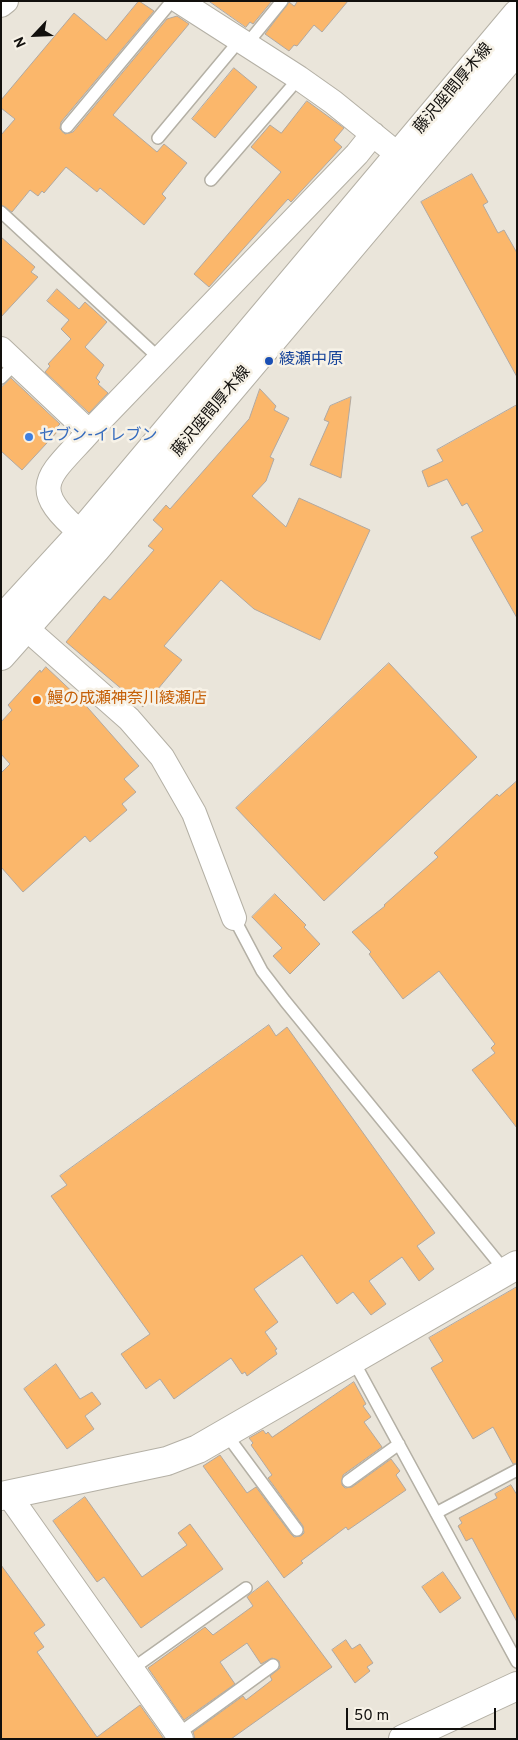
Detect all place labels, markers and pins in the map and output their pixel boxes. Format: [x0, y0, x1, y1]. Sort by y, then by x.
place label: 綾瀬中原 [279, 351, 343, 371]
marker: 綾瀬中原 [263, 355, 275, 367]
place label: セブン-イレブン [39, 427, 157, 447]
marker: セブン-イレブン [23, 431, 35, 443]
place label: 鰻の成瀬神奈川綾瀬店 [47, 690, 207, 710]
marker: 鰻の成瀬神奈川綾瀬店 [31, 694, 43, 706]

